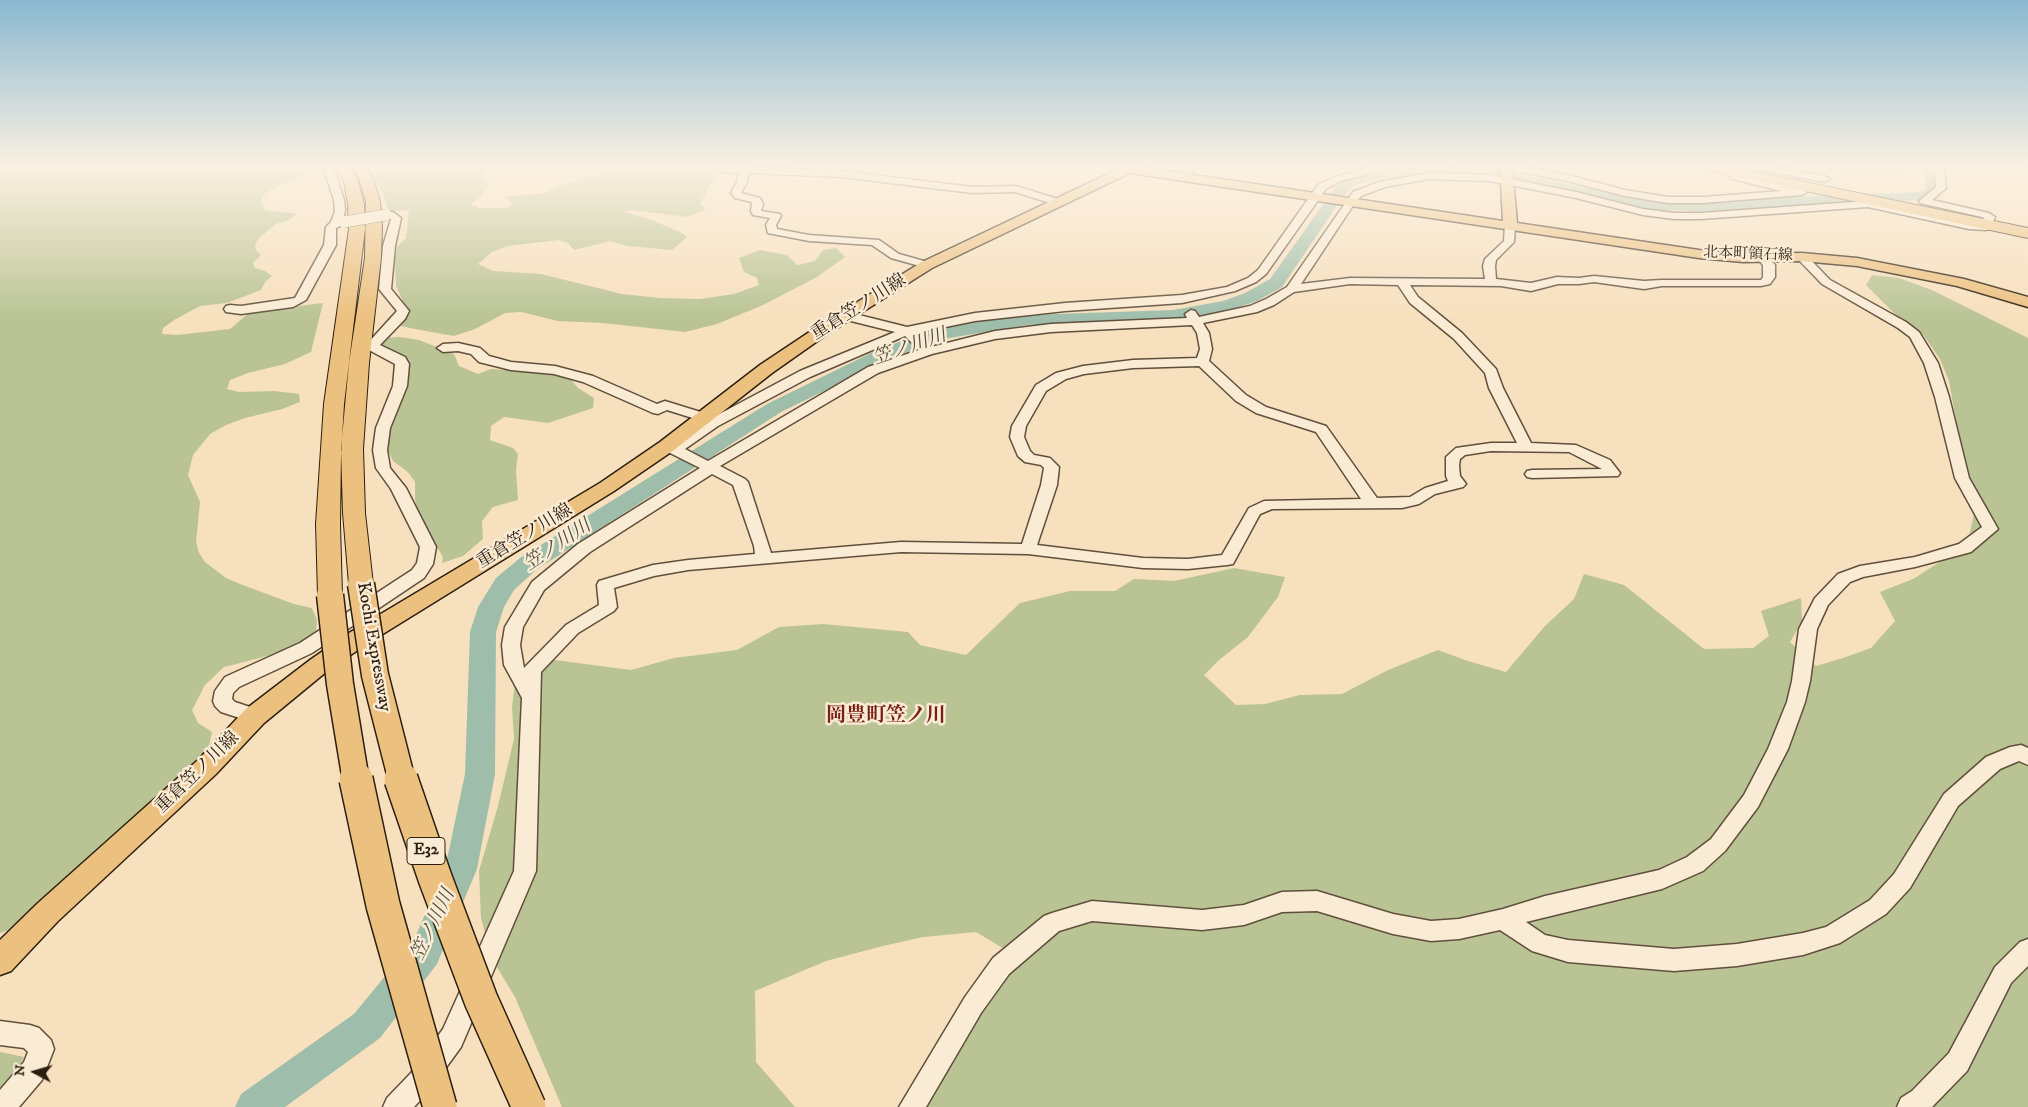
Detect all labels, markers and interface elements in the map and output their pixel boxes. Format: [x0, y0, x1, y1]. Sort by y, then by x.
street label: 北本町領石線 [1703, 244, 1793, 266]
street label: 重倉笠ノ川線 [807, 270, 911, 346]
water label: 笠ノ川川 [870, 325, 950, 371]
street label: 重倉笠ノ川線 [473, 500, 577, 574]
water label: 笠ノ川川 [520, 515, 596, 577]
street label: Kochi Expressway [351, 581, 395, 713]
district label: 岡豊町笠ノ川 [826, 705, 946, 729]
street label: 重倉笠ノ川線 [152, 728, 244, 818]
road number: E32 [407, 838, 445, 864]
water label: 笠ノ川川 [407, 886, 461, 964]
north arrow [10, 1047, 60, 1097]
text: N [11, 1064, 30, 1077]

